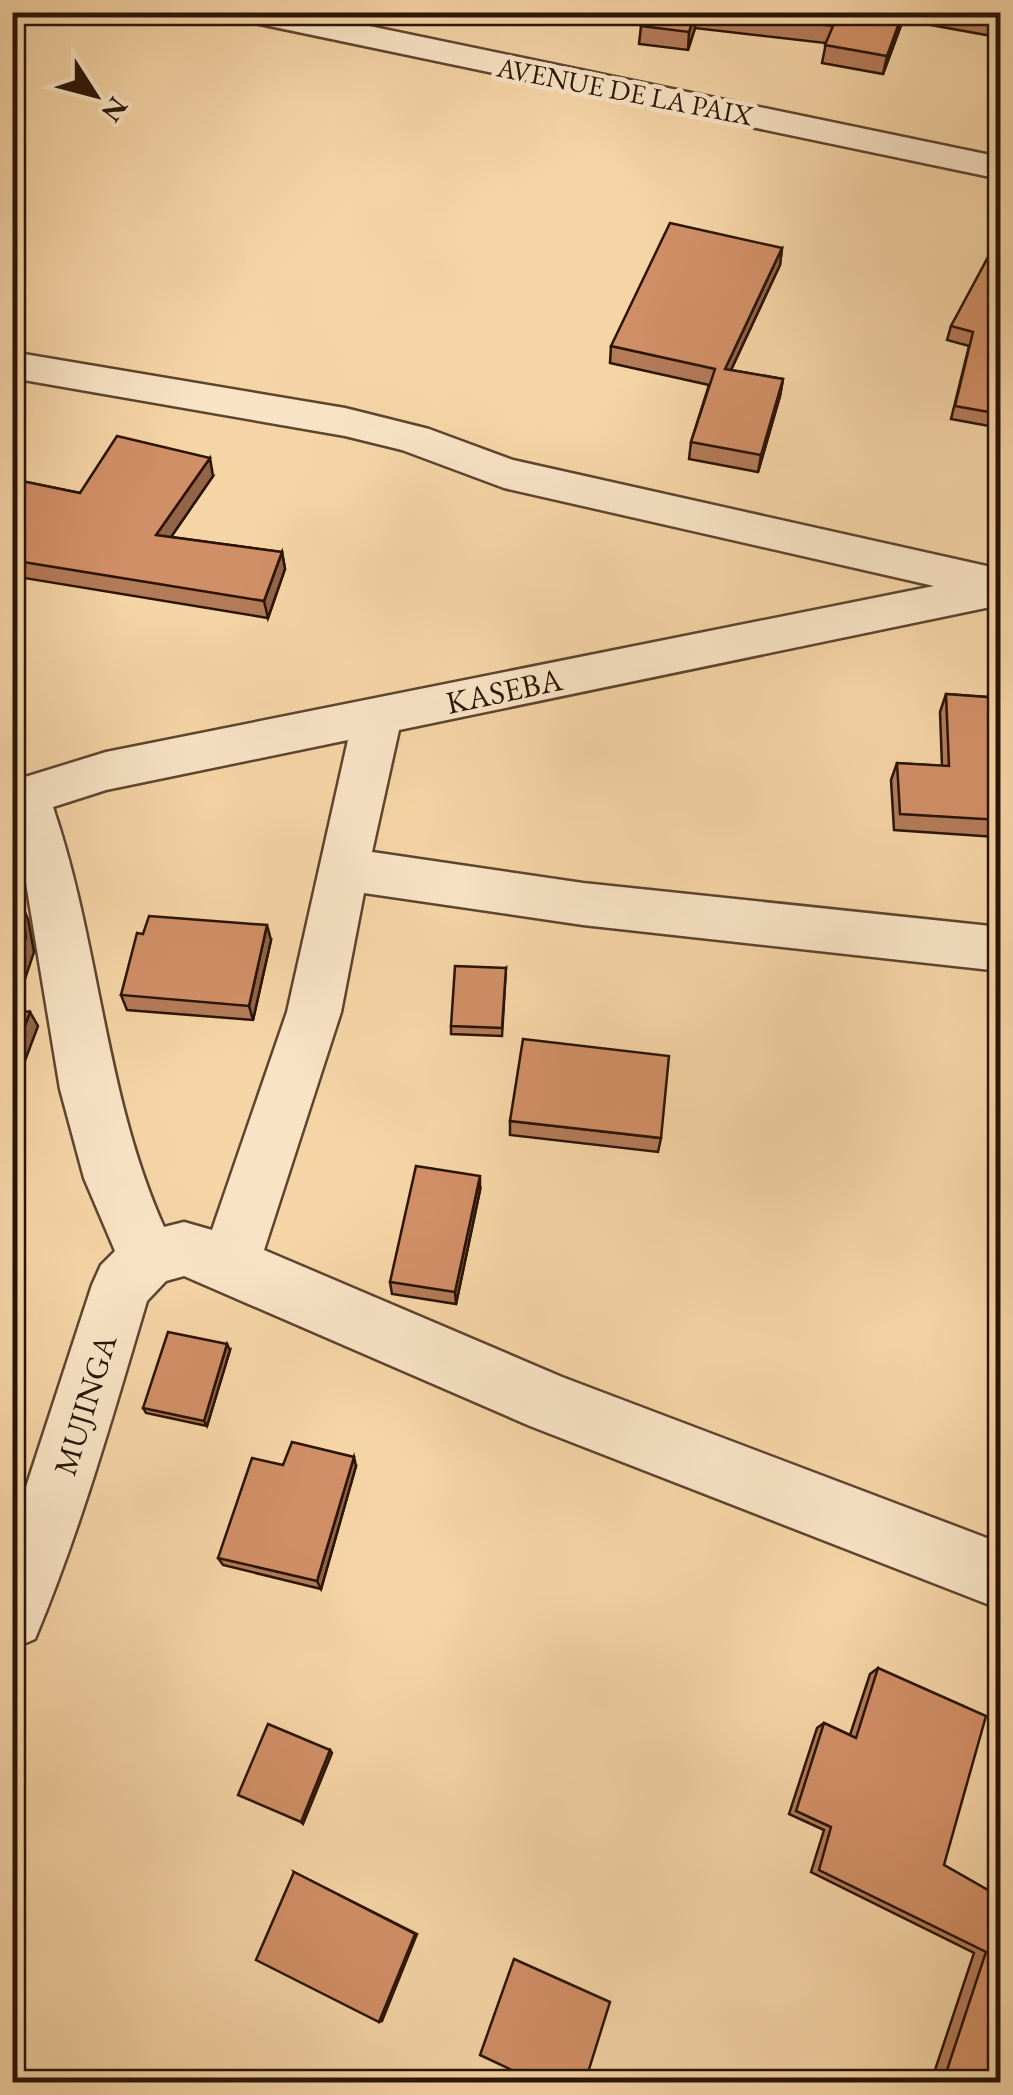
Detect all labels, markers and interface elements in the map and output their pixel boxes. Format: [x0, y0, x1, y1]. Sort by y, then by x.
north arrow [45, 45, 145, 145]
street label: AVENUE DE LA PAIX [493, 48, 756, 133]
text: N [94, 90, 136, 130]
street label: KASEBA [442, 658, 567, 724]
street label: MUJINGA [44, 1329, 127, 1480]

